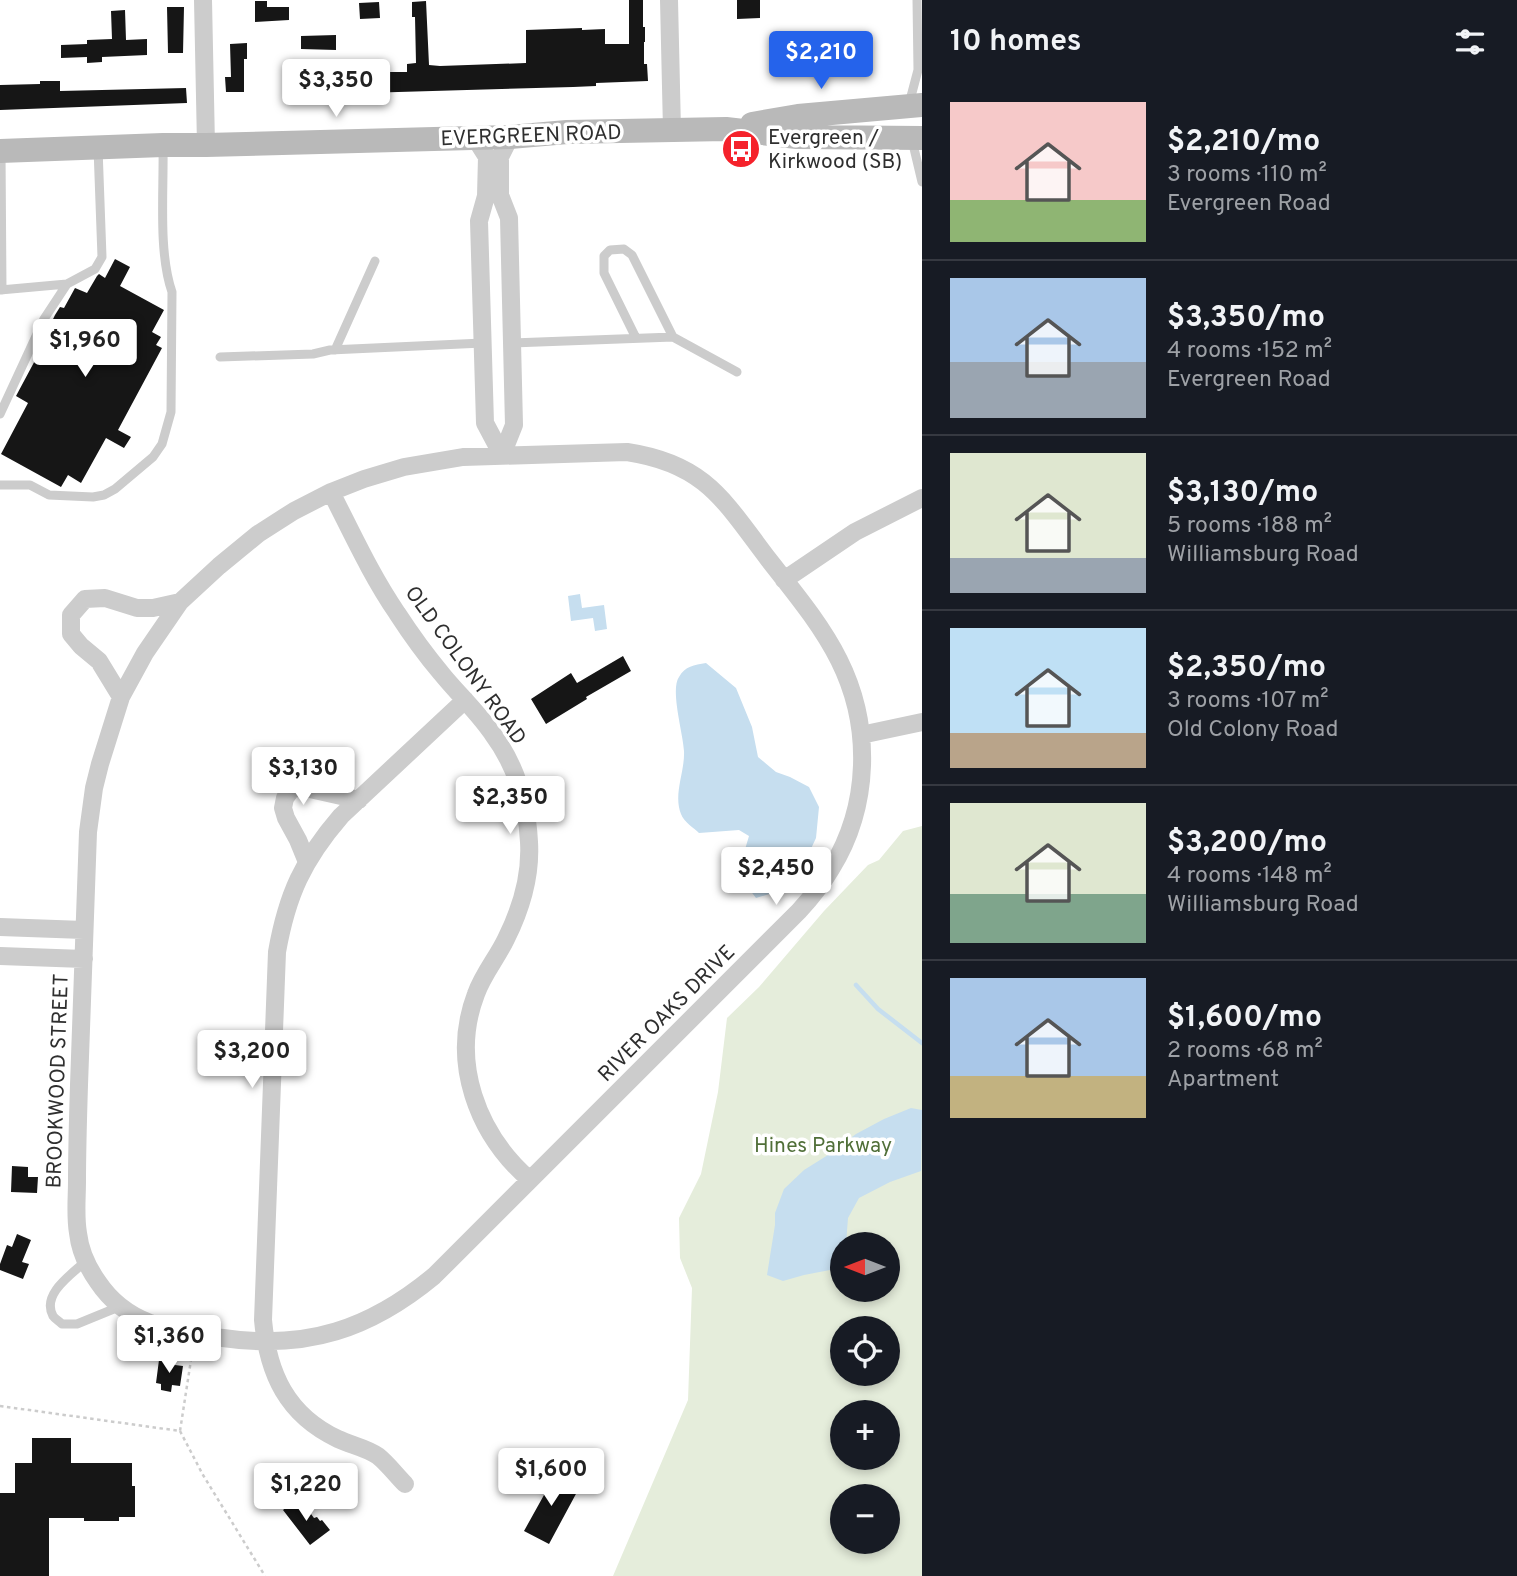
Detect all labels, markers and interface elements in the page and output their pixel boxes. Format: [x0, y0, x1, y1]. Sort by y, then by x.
icon: filters [1451, 23, 1489, 61]
text: 10 homes [950, 24, 1081, 61]
pin: $2,210 [764, 32, 878, 91]
text: $2,210 [785, 39, 857, 68]
pin: $3,350 [279, 60, 393, 119]
text: $3,350 [298, 67, 374, 96]
street label: EVERGREEN ROAD [440, 120, 622, 153]
text: $2,210/mo [1167, 124, 1320, 161]
place label: Evergreen / Kirkwood (SB) [768, 125, 902, 176]
bus stop icon: Evergreen / Kirkwood (SB) [720, 128, 762, 170]
icon: home [1006, 130, 1090, 214]
text: 3 rooms · 110 m² [1167, 161, 1327, 190]
text: Evergreen Road [1167, 190, 1331, 219]
text: $3,350/mo [1167, 300, 1325, 337]
icon: home [1006, 306, 1090, 390]
pin: $1,960 [28, 320, 142, 379]
text: $1,960 [49, 327, 121, 356]
text: 4 rooms · 152 m² [1167, 337, 1332, 366]
text: Evergreen Road [1167, 366, 1331, 395]
text: $3,130/mo [1167, 475, 1318, 512]
icon: home [1006, 481, 1090, 565]
text: 5 rooms · 188 m² [1167, 512, 1332, 541]
text: Williamsburg Road [1167, 541, 1359, 570]
street label: OLD COLONY ROAD [398, 581, 532, 751]
text: $2,350/mo [1167, 650, 1326, 687]
icon: home [1006, 656, 1090, 740]
text: 3 rooms · 107 m² [1167, 687, 1329, 716]
text: Old Colony Road [1167, 716, 1338, 745]
pin: $3,130 [246, 748, 360, 807]
text: $3,130 [268, 755, 338, 784]
pin: $2,350 [453, 776, 567, 836]
text: $2,350 [472, 784, 548, 813]
text: $3,200/mo [1167, 825, 1327, 862]
icon: home [1006, 831, 1090, 915]
pin: $2,450 [719, 848, 833, 907]
text: $2,450 [737, 855, 815, 884]
text: 4 rooms · 148 m² [1167, 862, 1332, 891]
text: Williamsburg Road [1167, 891, 1359, 920]
street label: RIVER OAKS DRIVE [593, 940, 741, 1088]
street label: BROOKWOOD STREET [41, 973, 76, 1189]
text: $1,600/mo [1167, 1000, 1322, 1037]
icon: home [1006, 1006, 1090, 1090]
pin: $3,200 [195, 1030, 309, 1090]
text: 2 rooms · 68 m² [1167, 1037, 1323, 1066]
text: $3,200 [213, 1038, 291, 1067]
text: Apartment [1167, 1066, 1279, 1095]
park label: Hines Parkway [754, 1133, 892, 1160]
north arrow [830, 1232, 900, 1302]
map controls [830, 1232, 900, 1554]
pin: $1,360 [112, 1316, 226, 1375]
button: locate [830, 1316, 900, 1386]
text: $1,360 [133, 1323, 205, 1352]
button: + [830, 1400, 900, 1470]
pin: $1,600 [494, 1448, 608, 1508]
text: $1,600 [514, 1456, 588, 1485]
pin: $1,220 [249, 1464, 363, 1523]
text: $1,220 [270, 1471, 342, 1500]
button: − [830, 1484, 900, 1554]

